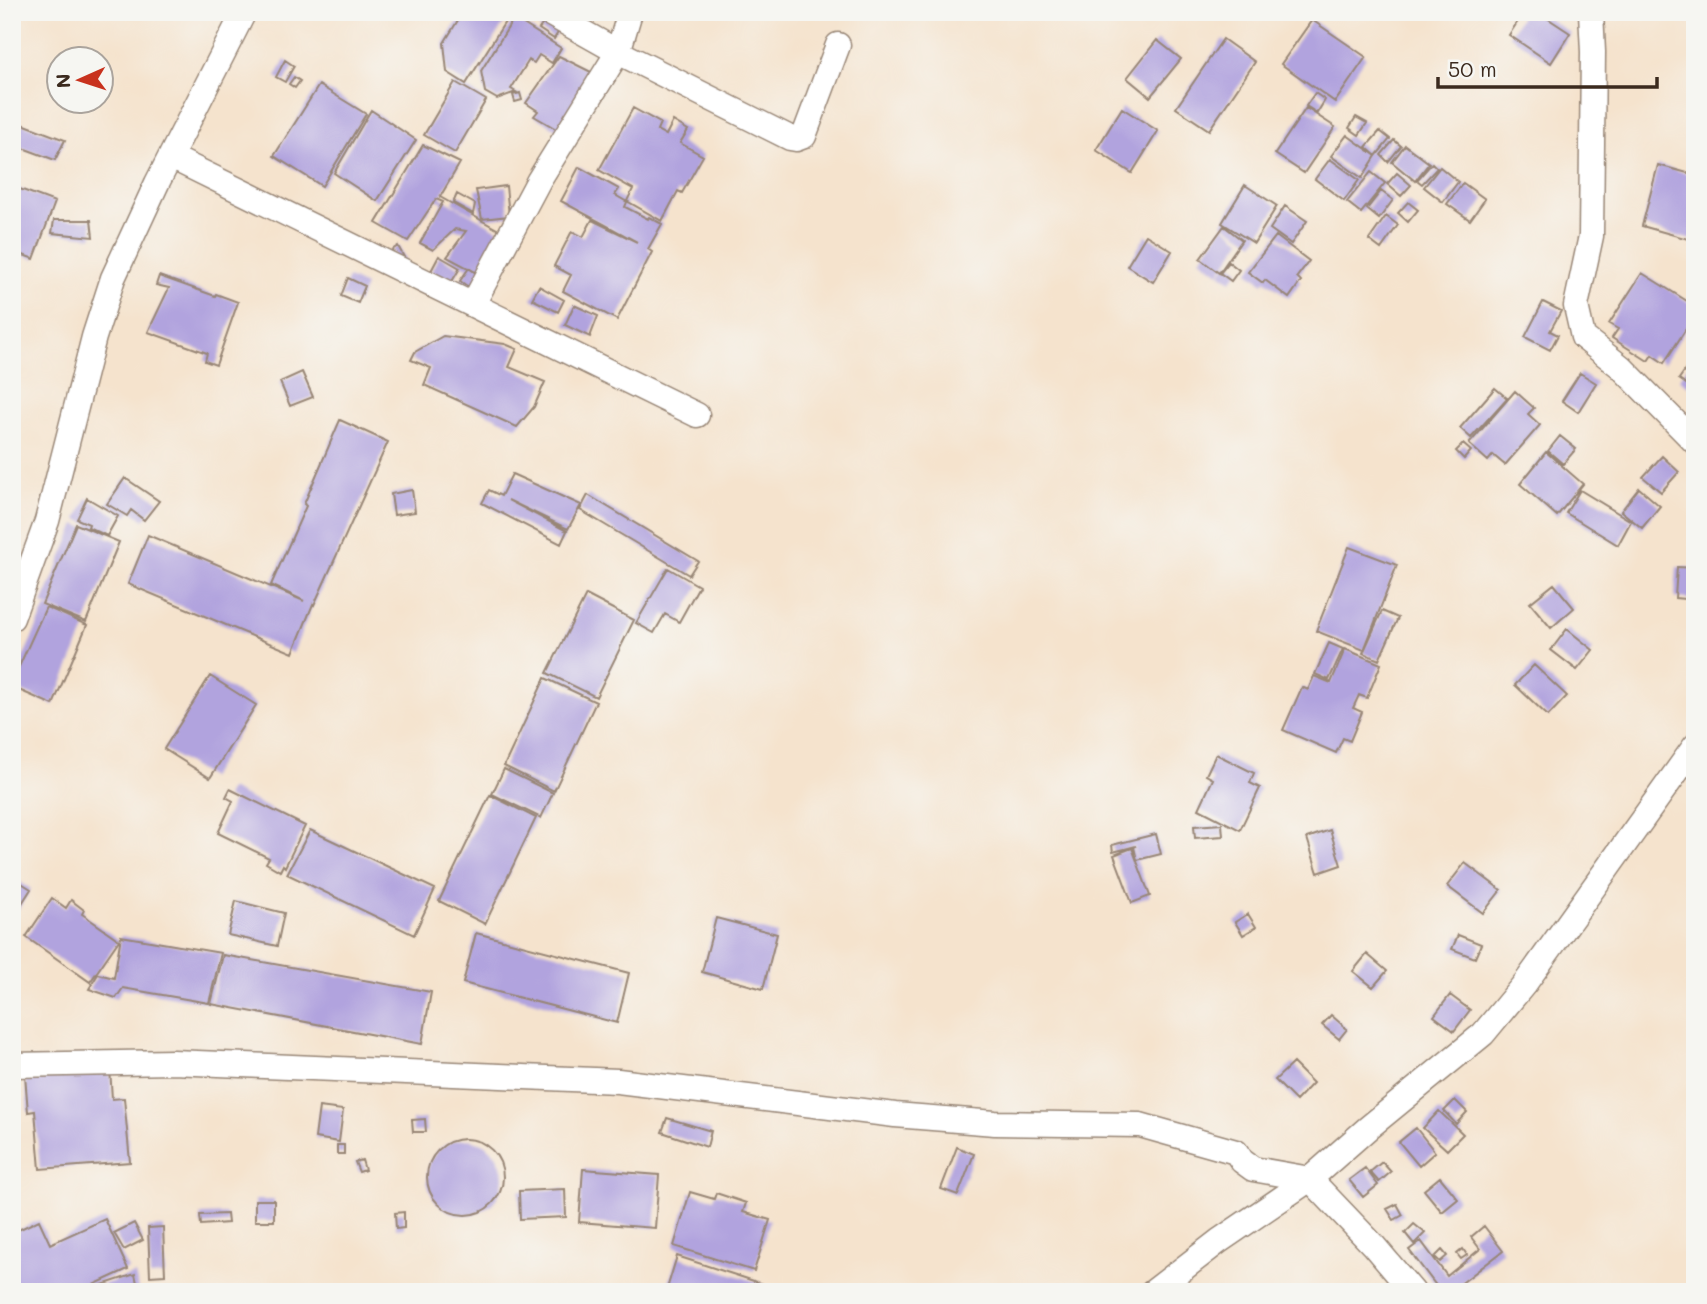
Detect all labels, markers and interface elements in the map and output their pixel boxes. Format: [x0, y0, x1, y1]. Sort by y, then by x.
north arrow [46, 46, 116, 116]
scale bar [1438, 46, 1656, 90]
text: 50 m [1448, 55, 1497, 82]
text: N [50, 73, 75, 89]

